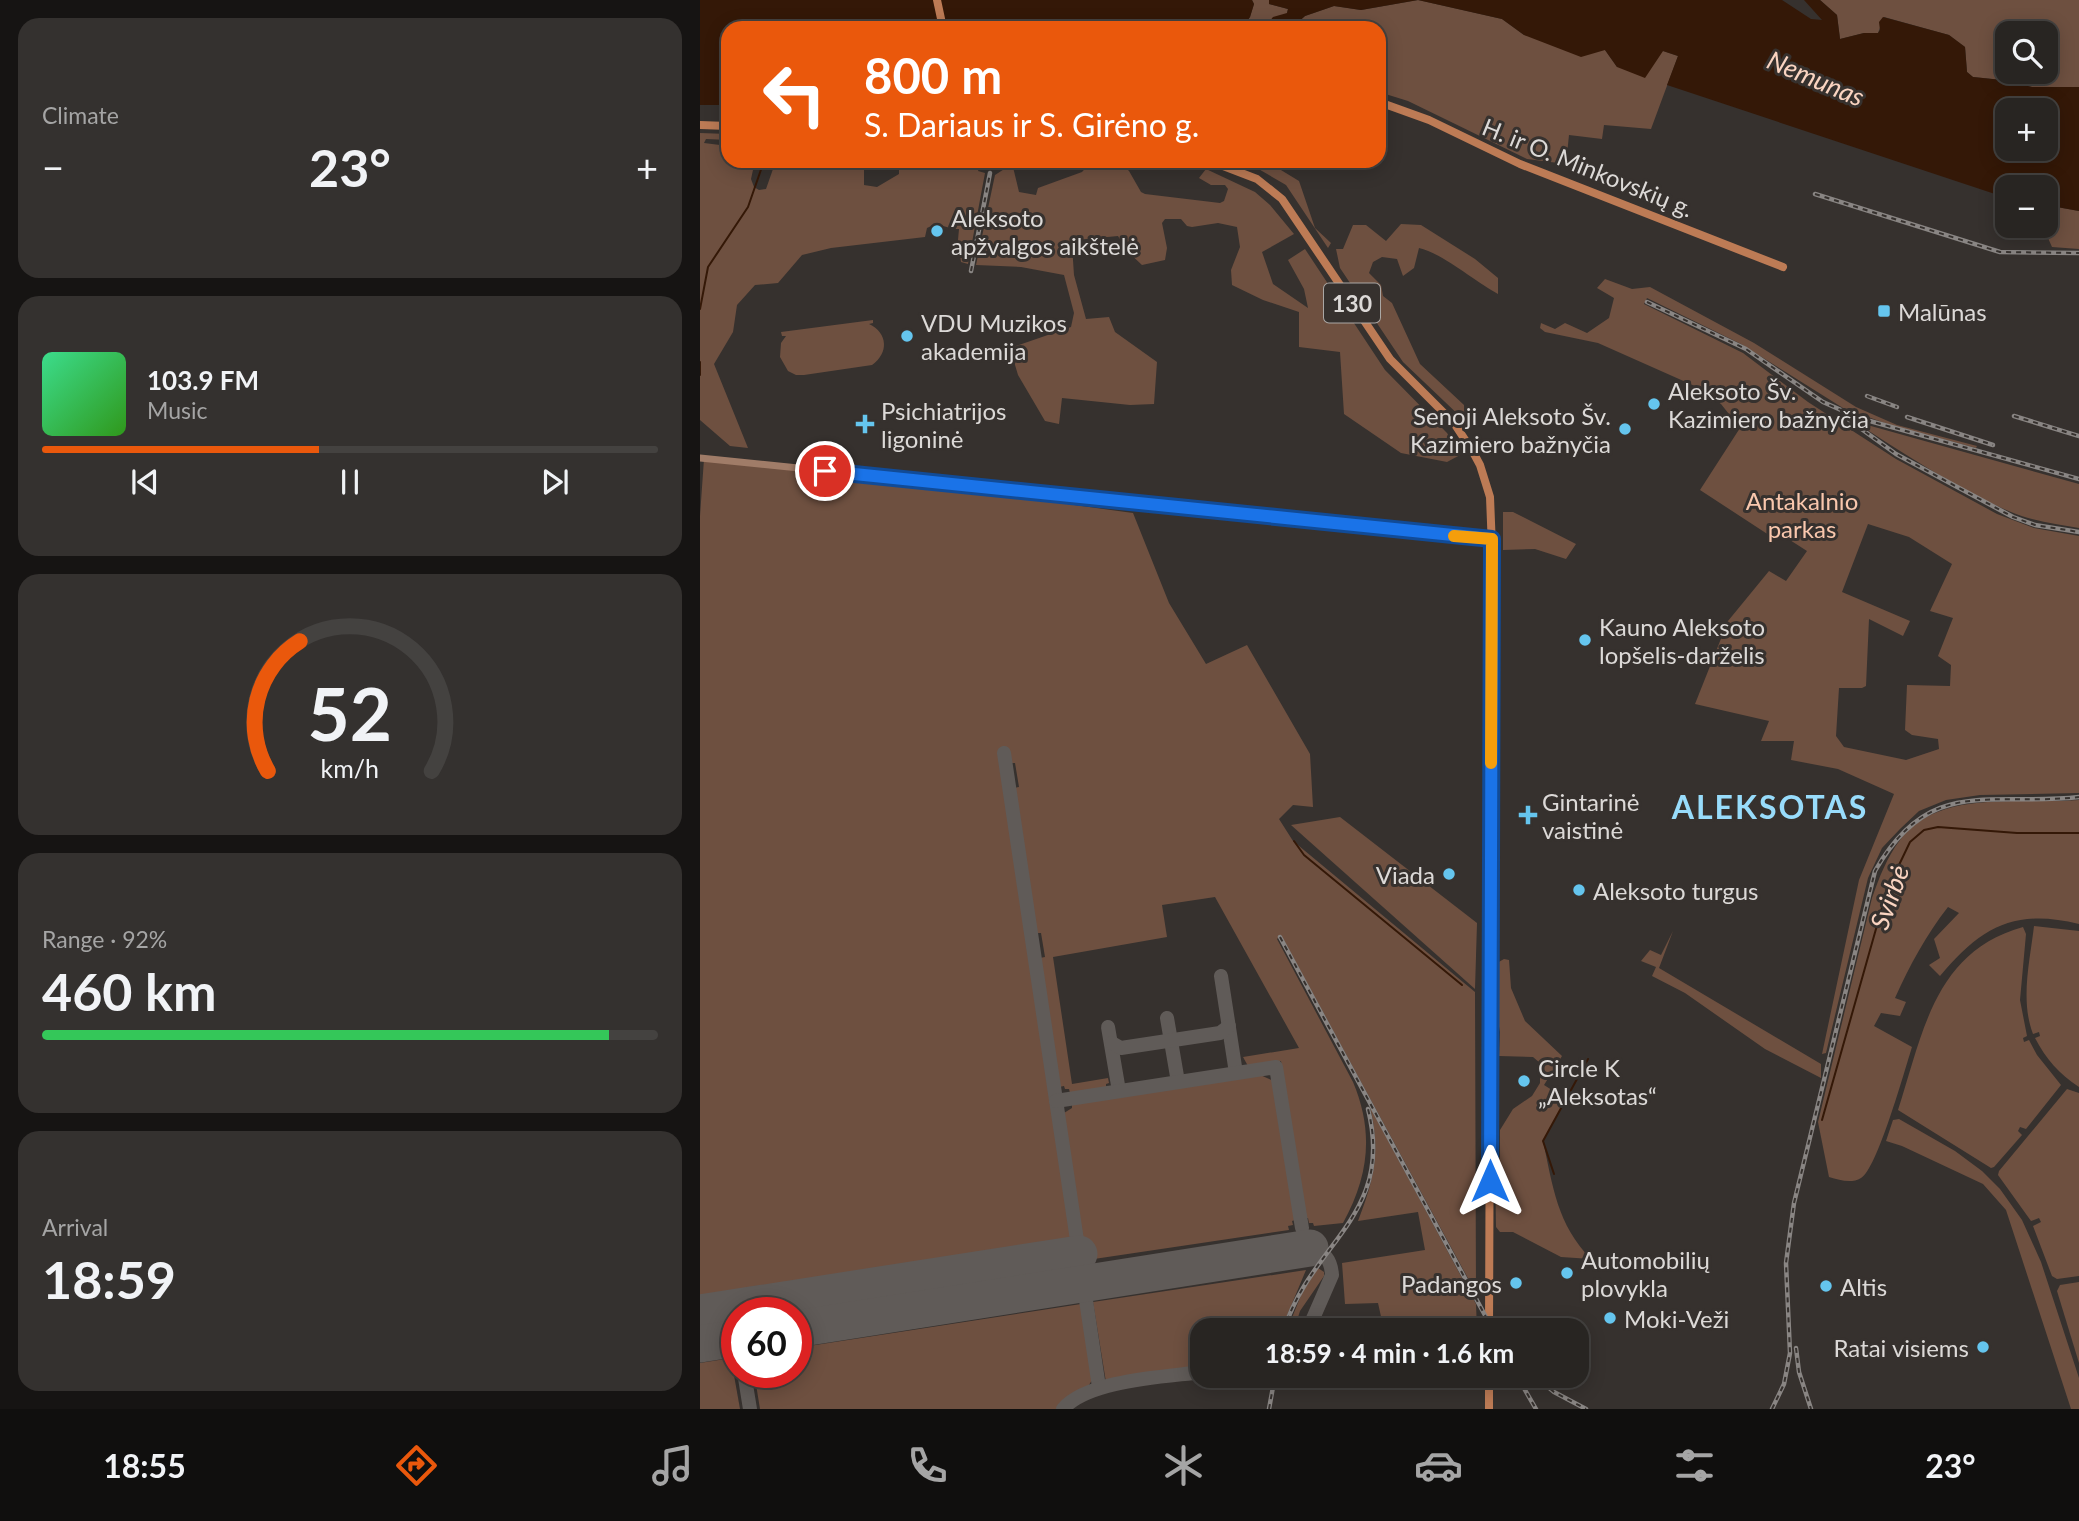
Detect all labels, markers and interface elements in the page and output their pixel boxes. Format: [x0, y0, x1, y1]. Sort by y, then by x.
map controls [1995, 21, 2058, 238]
button: search [1995, 21, 2058, 84]
water label: Nemunas [1763, 43, 1869, 113]
text: 800 m [864, 46, 1002, 104]
icon: left [749, 49, 840, 140]
button: + [1995, 98, 2058, 161]
text: Climate [42, 101, 119, 129]
text: S. Dariaus ir S. Girėno g. [864, 105, 1199, 144]
street label: H. ir O. Minkovskių g. [1478, 111, 1698, 223]
text: 23° [309, 136, 391, 198]
text: − [42, 144, 64, 190]
text: + [636, 144, 658, 190]
button: − [1995, 175, 2058, 238]
place label: Aleksoto apžvalgos aikštelė [951, 203, 1139, 260]
marker: Aleksoto apžvalgos aikštelė [929, 223, 945, 239]
road number: 130 [1324, 284, 1380, 322]
place label: Malūnas [1898, 297, 1987, 326]
marker: Malūnas [1876, 303, 1892, 319]
place label: VDU Muzikos akademija [921, 308, 1067, 365]
marker: VDU Muzikos akademija [899, 328, 915, 344]
text: 103.9 FM [147, 364, 259, 396]
place label: Aleksoto Šv. Kazimiero bažnyčia [1668, 376, 1869, 433]
text: Music [147, 396, 207, 424]
place label: Psichiatrijos ligoninė [881, 396, 1007, 453]
marker: Aleksoto Šv. Kazimiero bažnyčia [1646, 396, 1662, 412]
place label: Senoji Aleksoto Šv. Kazimiero bažnyčia [1410, 401, 1611, 458]
marker: Psichiatrijos ligoninė [855, 414, 875, 434]
marker: Senoji Aleksoto Šv. Kazimiero bažnyčia [1617, 421, 1633, 437]
pin [795, 441, 855, 501]
icon: arrive [806, 452, 844, 490]
icon: previous [126, 463, 164, 501]
icon: pause [331, 463, 369, 501]
icon: next [536, 463, 574, 501]
park label: Antakalnio parkas [1746, 486, 1858, 543]
place label: Kauno Aleksoto lopšelis-darželis [1599, 612, 1765, 669]
marker: Kauno Aleksoto lopšelis-darželis [1577, 632, 1593, 648]
text: 52 [308, 669, 392, 757]
text: km/h [321, 752, 379, 782]
place label: Gintarinė vaistinė [1542, 787, 1640, 844]
district label: ALEKSOTAS [1671, 787, 1868, 826]
marker: Gintarinė vaistinė [1520, 807, 1536, 823]
place label: Viada [1376, 860, 1435, 889]
water label: Svirbė [1863, 860, 1915, 934]
marker: Viada [1441, 866, 1457, 882]
place label: Aleksoto turgus [1593, 876, 1759, 905]
marker: Aleksoto turgus [1571, 882, 1587, 898]
text: Range · 92% [42, 925, 167, 953]
text: 460 km [42, 960, 216, 1022]
place label: Circle K „Aleksotas“ [1538, 1053, 1657, 1110]
marker: Circle K „Aleksotas“ [1516, 1073, 1532, 1089]
position arrow [1453, 1144, 1527, 1218]
text: Arrival [42, 1213, 108, 1241]
place label: Automobilių plovykla [1581, 1245, 1710, 1302]
text: 18:59 [42, 1248, 176, 1310]
marker: Automobilių plovykla [1559, 1265, 1575, 1281]
place label: Padangos [1401, 1269, 1502, 1298]
place label: Altis [1840, 1272, 1887, 1301]
marker: Padangos [1508, 1275, 1524, 1291]
marker: Altis [1818, 1278, 1834, 1294]
speed limit sign: 60 [721, 1297, 812, 1388]
place label: Moki-Veži [1624, 1304, 1729, 1333]
marker: Moki-Veži [1602, 1310, 1618, 1326]
place label: Ratai visiems [1833, 1333, 1969, 1362]
text: 18:59 · 4 min · 1.6 km [1265, 1337, 1514, 1369]
marker: Ratai visiems [1975, 1339, 1991, 1355]
icon: directions [392, 1441, 441, 1490]
icon: music [648, 1441, 697, 1490]
icon: phone [903, 1441, 952, 1490]
icon: climate [1159, 1441, 1208, 1490]
icon: car [1414, 1441, 1463, 1490]
icon: filters [1670, 1441, 1719, 1490]
text: 18:55 [103, 1446, 186, 1485]
text: 23° [1925, 1446, 1976, 1485]

